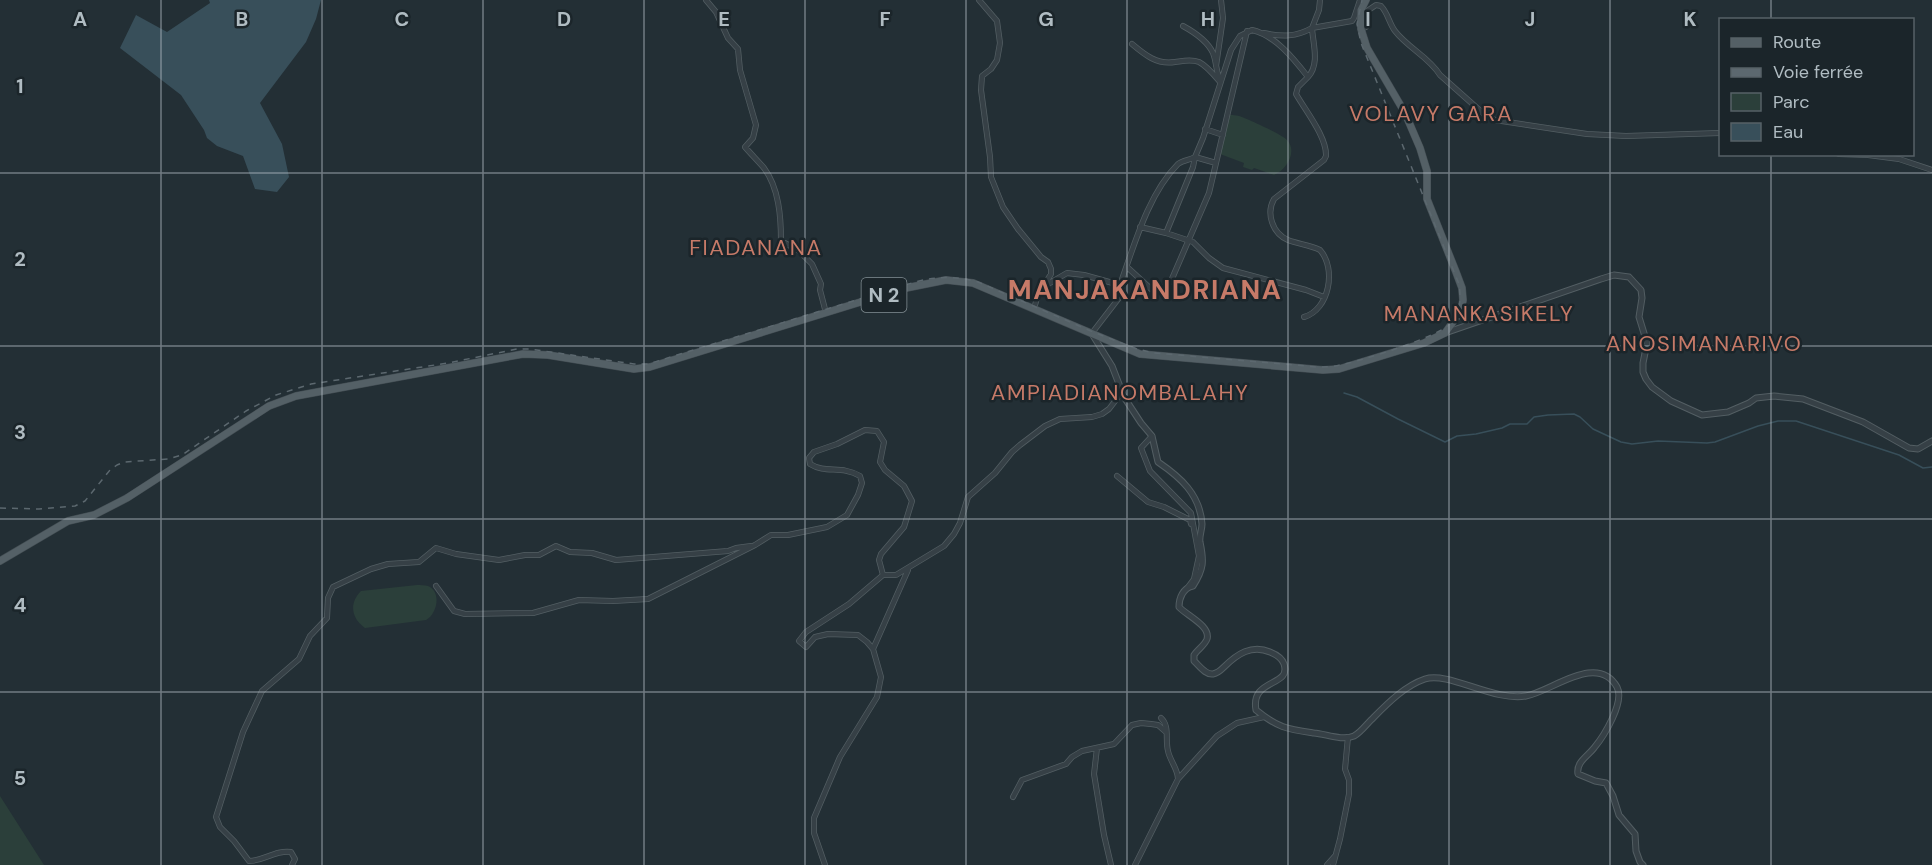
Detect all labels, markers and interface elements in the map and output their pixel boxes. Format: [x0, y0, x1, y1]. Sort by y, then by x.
text: A [73, 6, 87, 32]
text: B [236, 6, 248, 32]
text: C [395, 6, 409, 32]
text: D [557, 6, 571, 32]
text: E [718, 6, 730, 32]
text: F [879, 6, 891, 32]
text: G [1038, 6, 1054, 32]
text: H [1201, 6, 1215, 32]
text: I [1365, 6, 1371, 32]
text: J [1525, 6, 1535, 32]
text: K [1683, 6, 1697, 32]
legend [1719, 18, 1914, 156]
text: Route [1773, 30, 1821, 54]
text: Voie ferrée [1773, 60, 1863, 84]
text: 1 [16, 73, 24, 99]
text: Parc [1773, 90, 1809, 114]
district label: VOLAVY GARA [1349, 99, 1513, 128]
text: Eau [1773, 120, 1803, 144]
district label: FIADANANA [689, 233, 823, 262]
text: 2 [14, 246, 26, 272]
district label: MANJAKANDRIANA [1008, 272, 1282, 307]
road number: N 2 [862, 278, 906, 312]
district label: MANANKASIKELY [1384, 299, 1574, 328]
district label: ANOSIMANARIVO [1606, 329, 1802, 358]
district label: AMPIADIANOMBALAHY [991, 378, 1249, 407]
text: 3 [14, 419, 26, 445]
text: 4 [14, 592, 27, 618]
text: 5 [14, 765, 26, 791]

